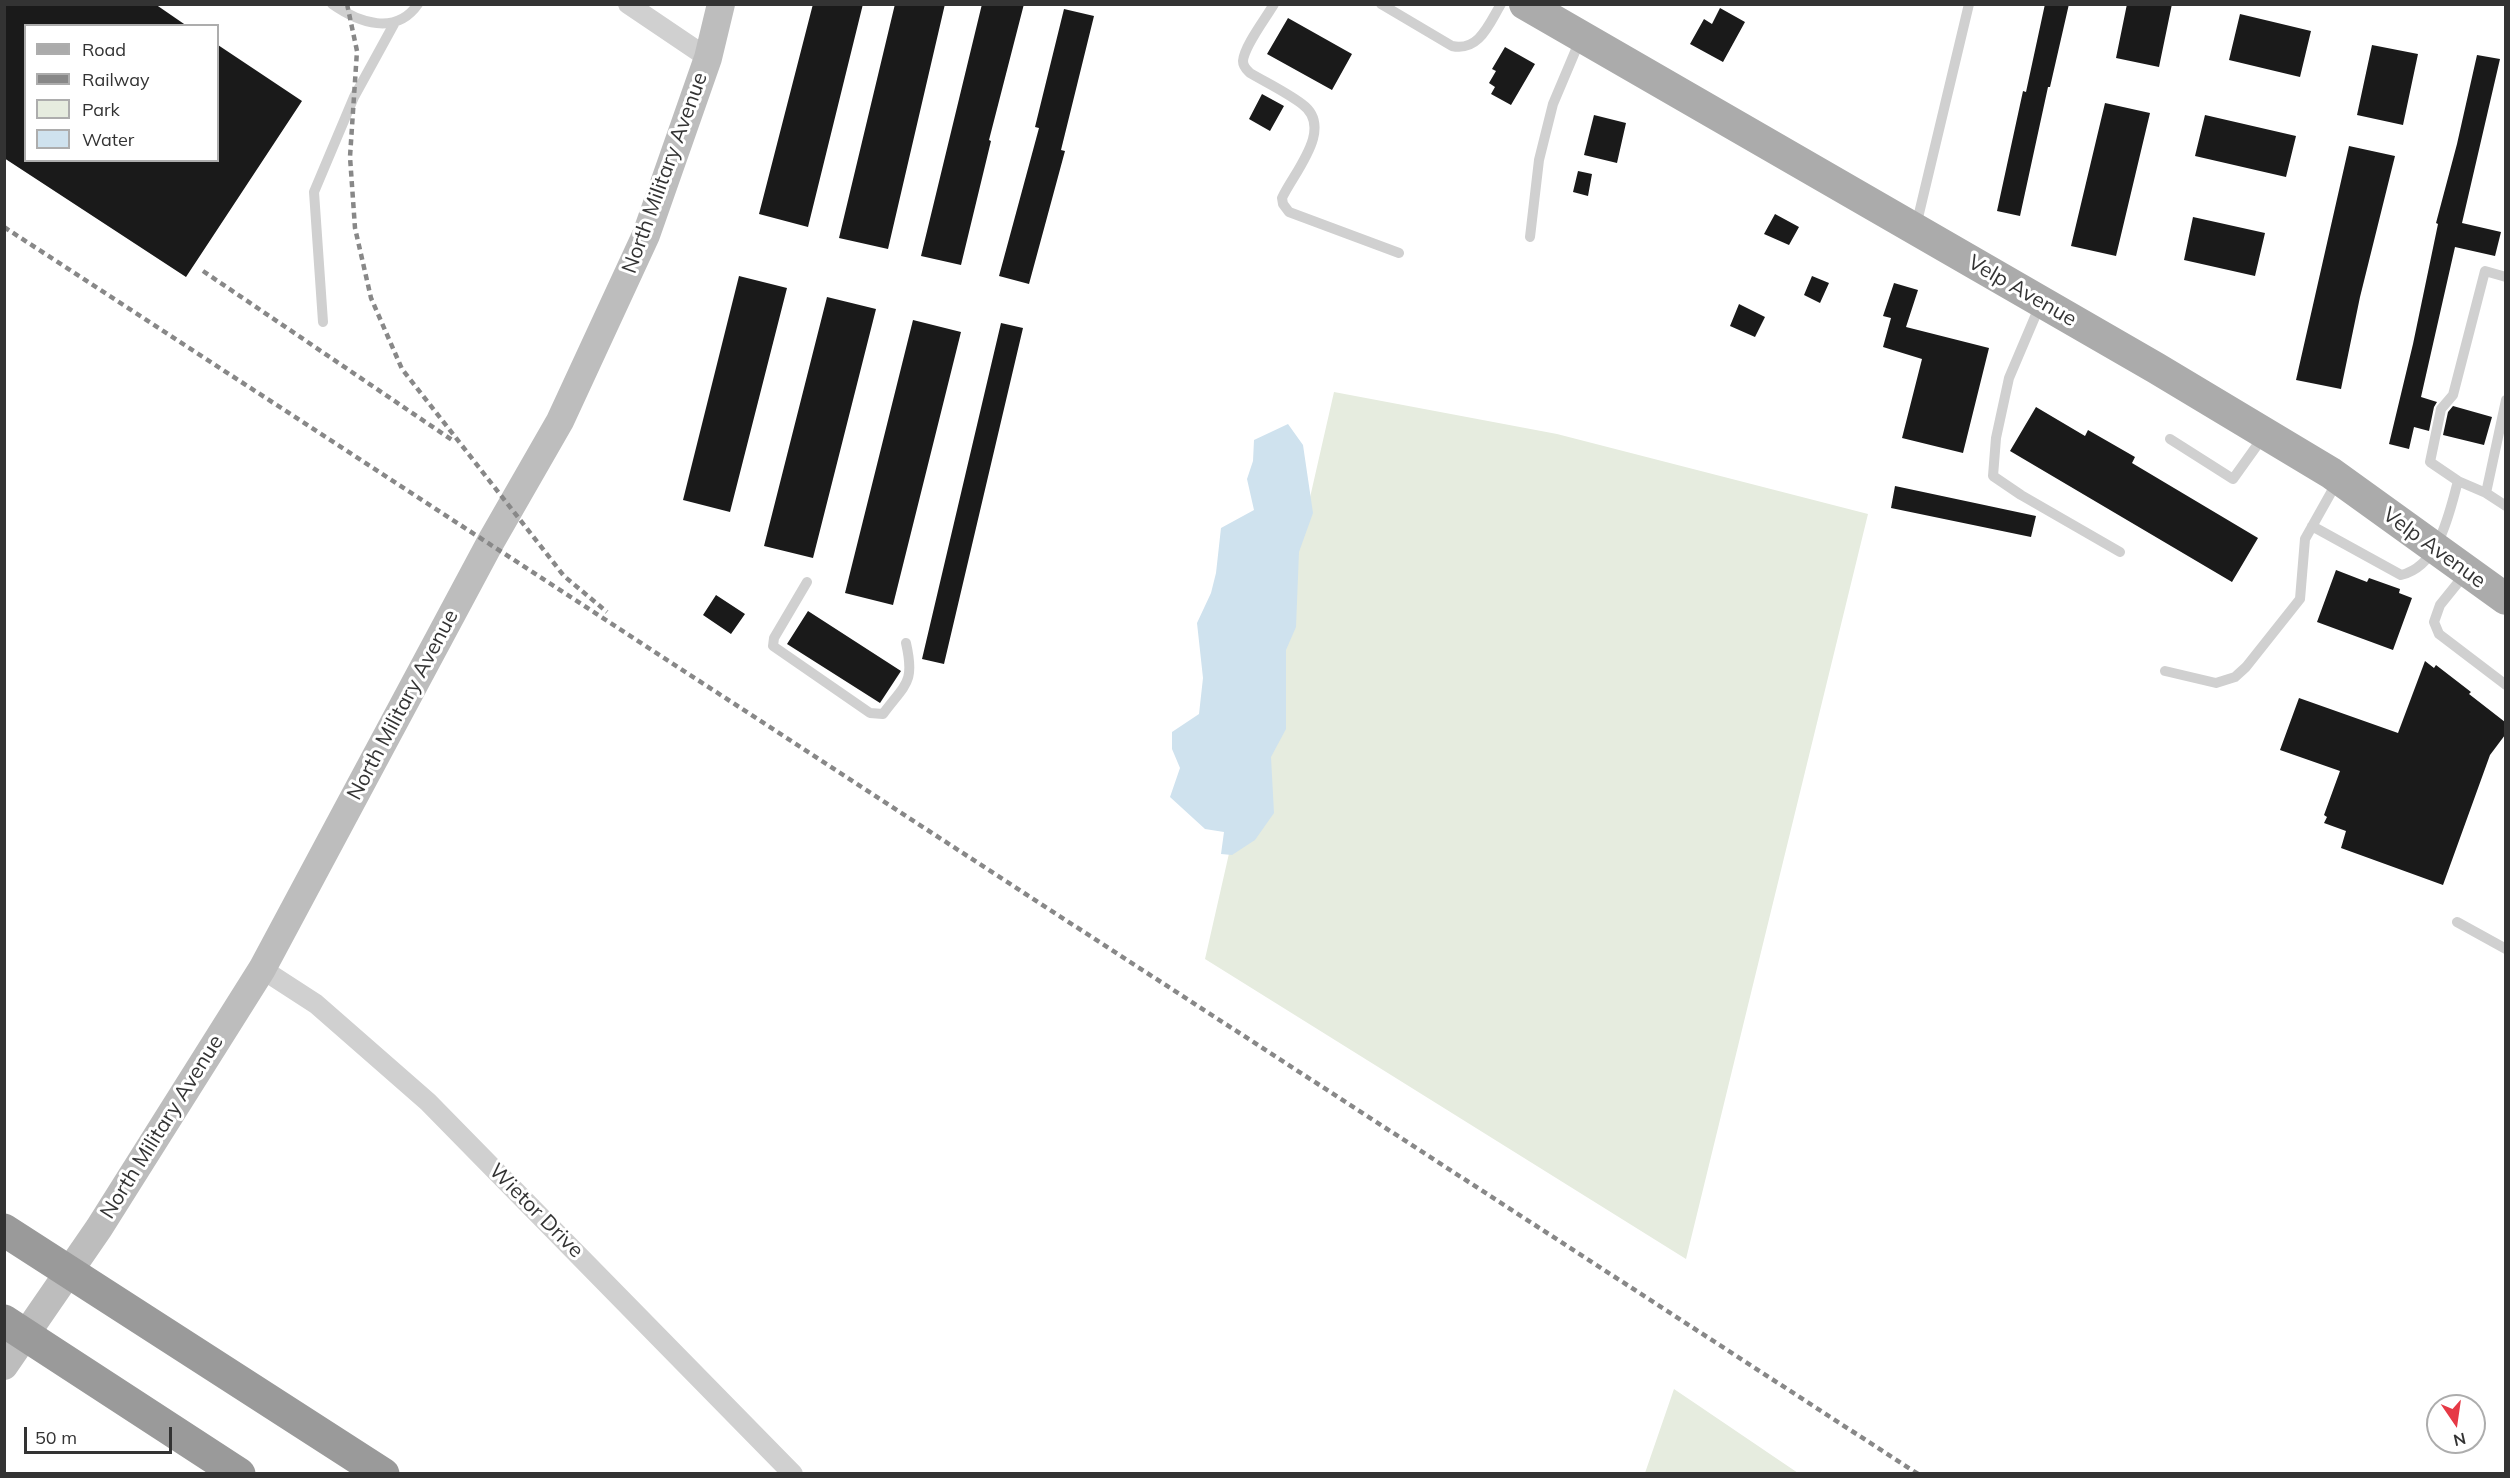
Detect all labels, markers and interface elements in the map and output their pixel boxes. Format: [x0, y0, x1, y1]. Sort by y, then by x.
legend [24, 24, 219, 162]
text: Road [82, 38, 126, 61]
text: Railway [82, 68, 150, 91]
street label: North Military Avenue [617, 69, 713, 277]
text: Park [82, 98, 120, 121]
text: Water [82, 128, 134, 151]
street label: Velp Avenue [1963, 250, 2081, 332]
street label: Velp Avenue [2378, 502, 2490, 594]
street label: North Military Avenue [342, 605, 464, 805]
street label: North Military Avenue [95, 1030, 229, 1224]
street label: Wietor Drive [484, 1159, 588, 1263]
north arrow [2426, 1394, 2486, 1454]
scale bar [27, 1415, 176, 1453]
text: 50 m [35, 1426, 77, 1449]
text: N [2451, 1428, 2468, 1451]

